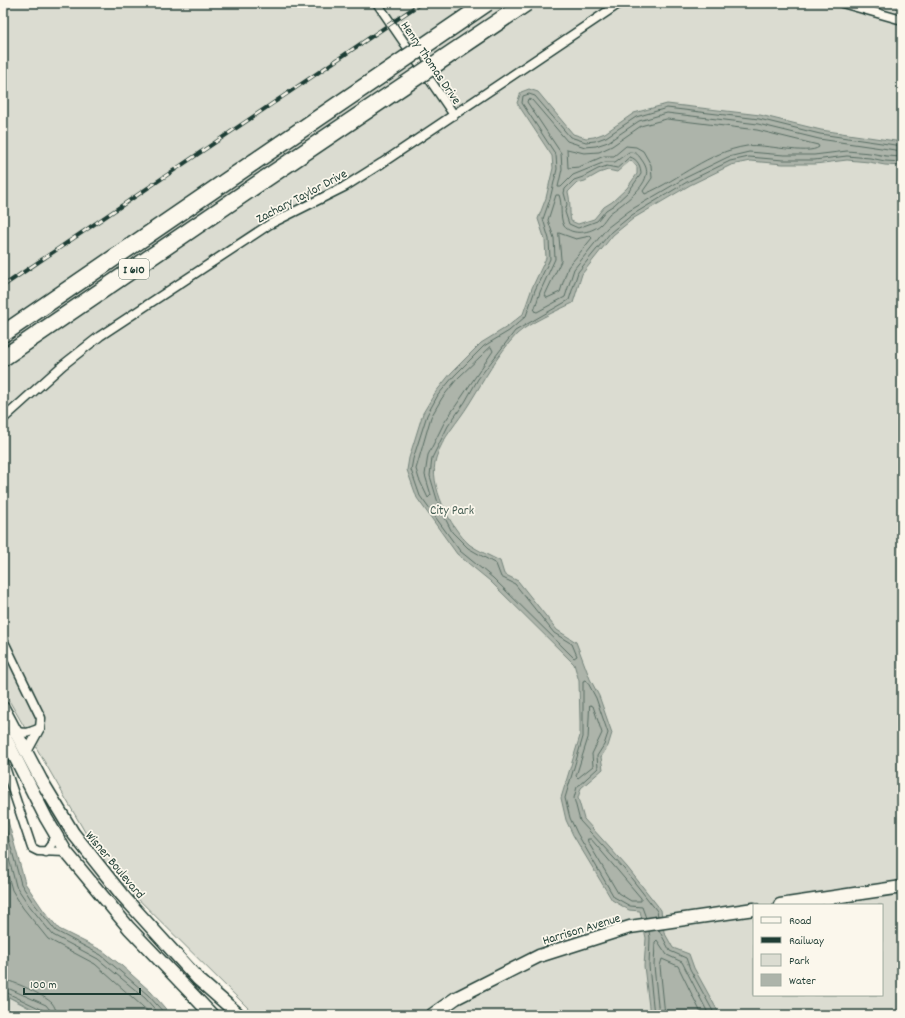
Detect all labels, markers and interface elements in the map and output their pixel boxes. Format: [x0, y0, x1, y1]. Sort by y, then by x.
street label: Henry Thomas Drive [395, 18, 465, 109]
street label: Zachary Taylor Drive [253, 165, 351, 229]
road number: I 610 [119, 259, 149, 279]
park label: City Park [430, 502, 474, 521]
street label: Wisner Boulevard [80, 827, 148, 904]
legend [753, 904, 883, 996]
street label: Harrison Avenue [540, 909, 623, 951]
text: Road [789, 913, 811, 930]
text: Railway [789, 933, 825, 950]
text: Park [789, 953, 810, 970]
scale bar [24, 970, 140, 996]
text: Water [789, 973, 816, 990]
text: 100 m [30, 977, 57, 994]

